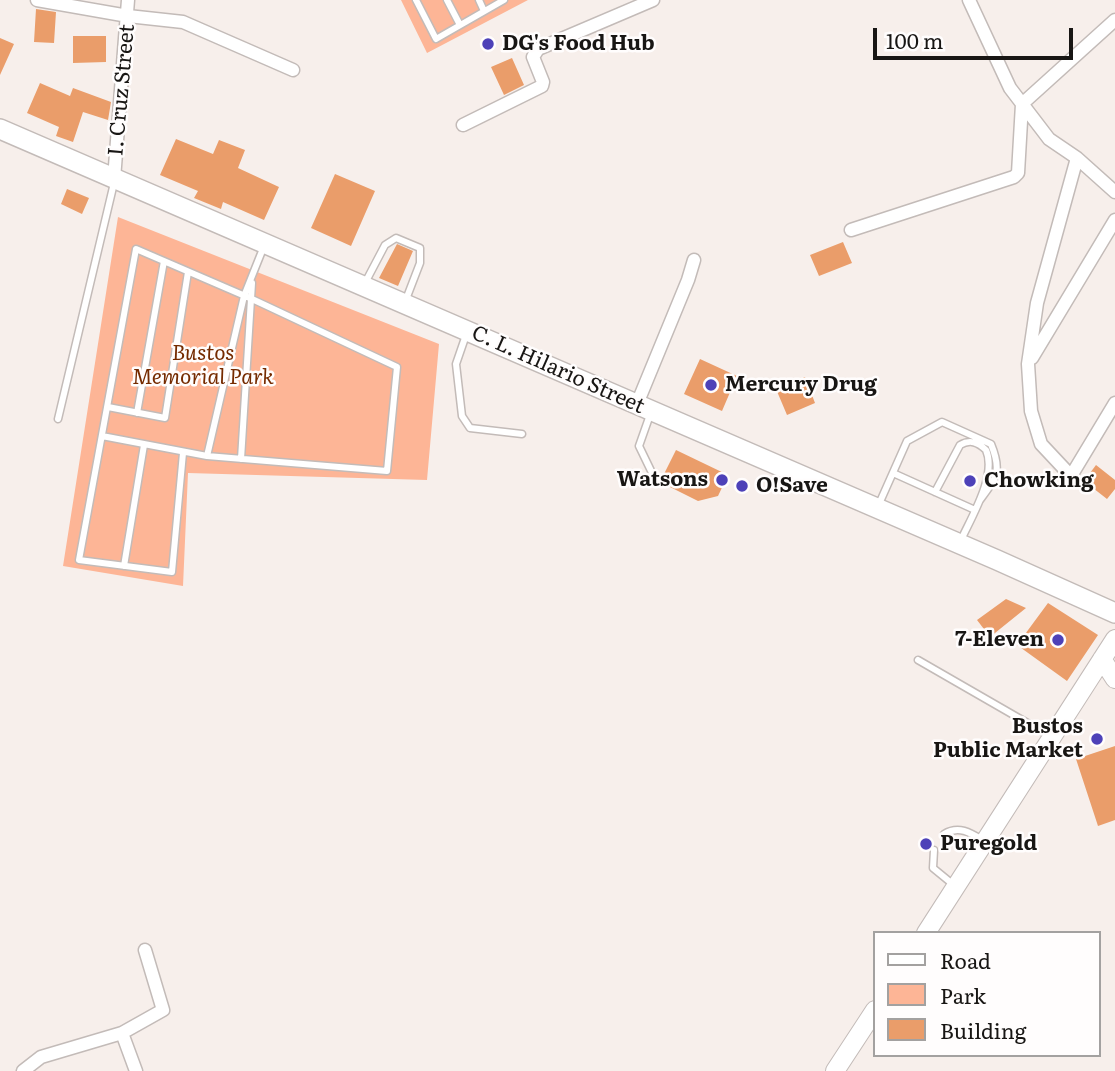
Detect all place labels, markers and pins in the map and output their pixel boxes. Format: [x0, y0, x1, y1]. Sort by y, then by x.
place label: DG's Food Hub [502, 31, 655, 57]
marker: DG's Food Hub [480, 36, 496, 52]
place label: Mercury Drug [725, 372, 877, 398]
marker: Mercury Drug [703, 377, 719, 393]
place label: Watsons [617, 467, 708, 493]
place label: Chowking [984, 468, 1094, 494]
marker: Watsons [714, 472, 730, 488]
place label: O!Save [756, 473, 828, 499]
marker: Chowking [962, 473, 978, 489]
marker: O!Save [734, 478, 750, 494]
place label: 7-Eleven [955, 627, 1044, 653]
marker: 7-Eleven [1050, 632, 1066, 648]
place label: Bustos Public Market [933, 714, 1083, 764]
marker: Bustos Public Market [1089, 731, 1105, 747]
place label: Puregold [940, 831, 1037, 857]
marker: Puregold [918, 836, 934, 852]

